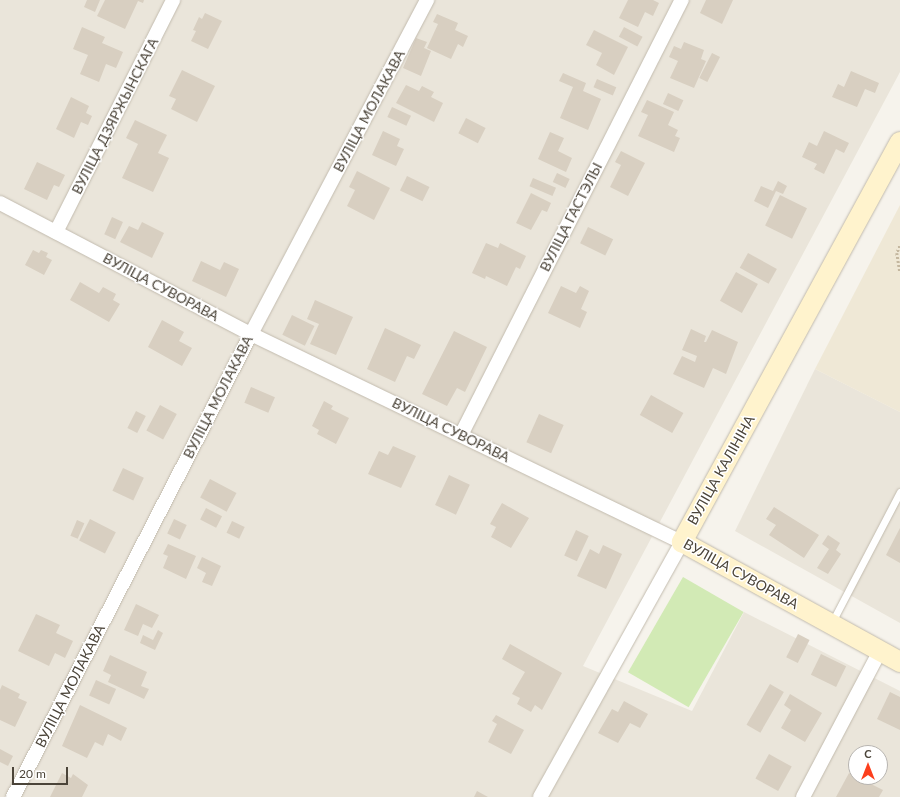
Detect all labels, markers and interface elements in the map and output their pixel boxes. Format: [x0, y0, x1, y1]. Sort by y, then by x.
street label: ВУЛІЦА ДЗЯРЖЫНСКАГА [68, 35, 162, 197]
street label: ВУЛІЦА МОЛАКАВА [330, 47, 408, 175]
street label: ВУЛІЦА ГАСТЭЛЫ [536, 160, 606, 274]
street label: ВУЛІЦА СУВОРАВА [100, 249, 222, 325]
street label: ВУЛІЦА МОЛАКАВА [180, 333, 256, 461]
street label: ВУЛІЦА СУВОРАВА [389, 394, 513, 466]
street label: ВУЛІЦА КАЛІНІНА [684, 412, 758, 528]
street label: ВУЛІЦА СУВОРАВА [681, 535, 801, 613]
street label: ВУЛІЦА МОЛАКАВА [32, 622, 108, 750]
north arrow [848, 745, 888, 785]
text: С [864, 747, 872, 760]
scale bar [14, 759, 70, 785]
text: 20 m [19, 766, 46, 781]

